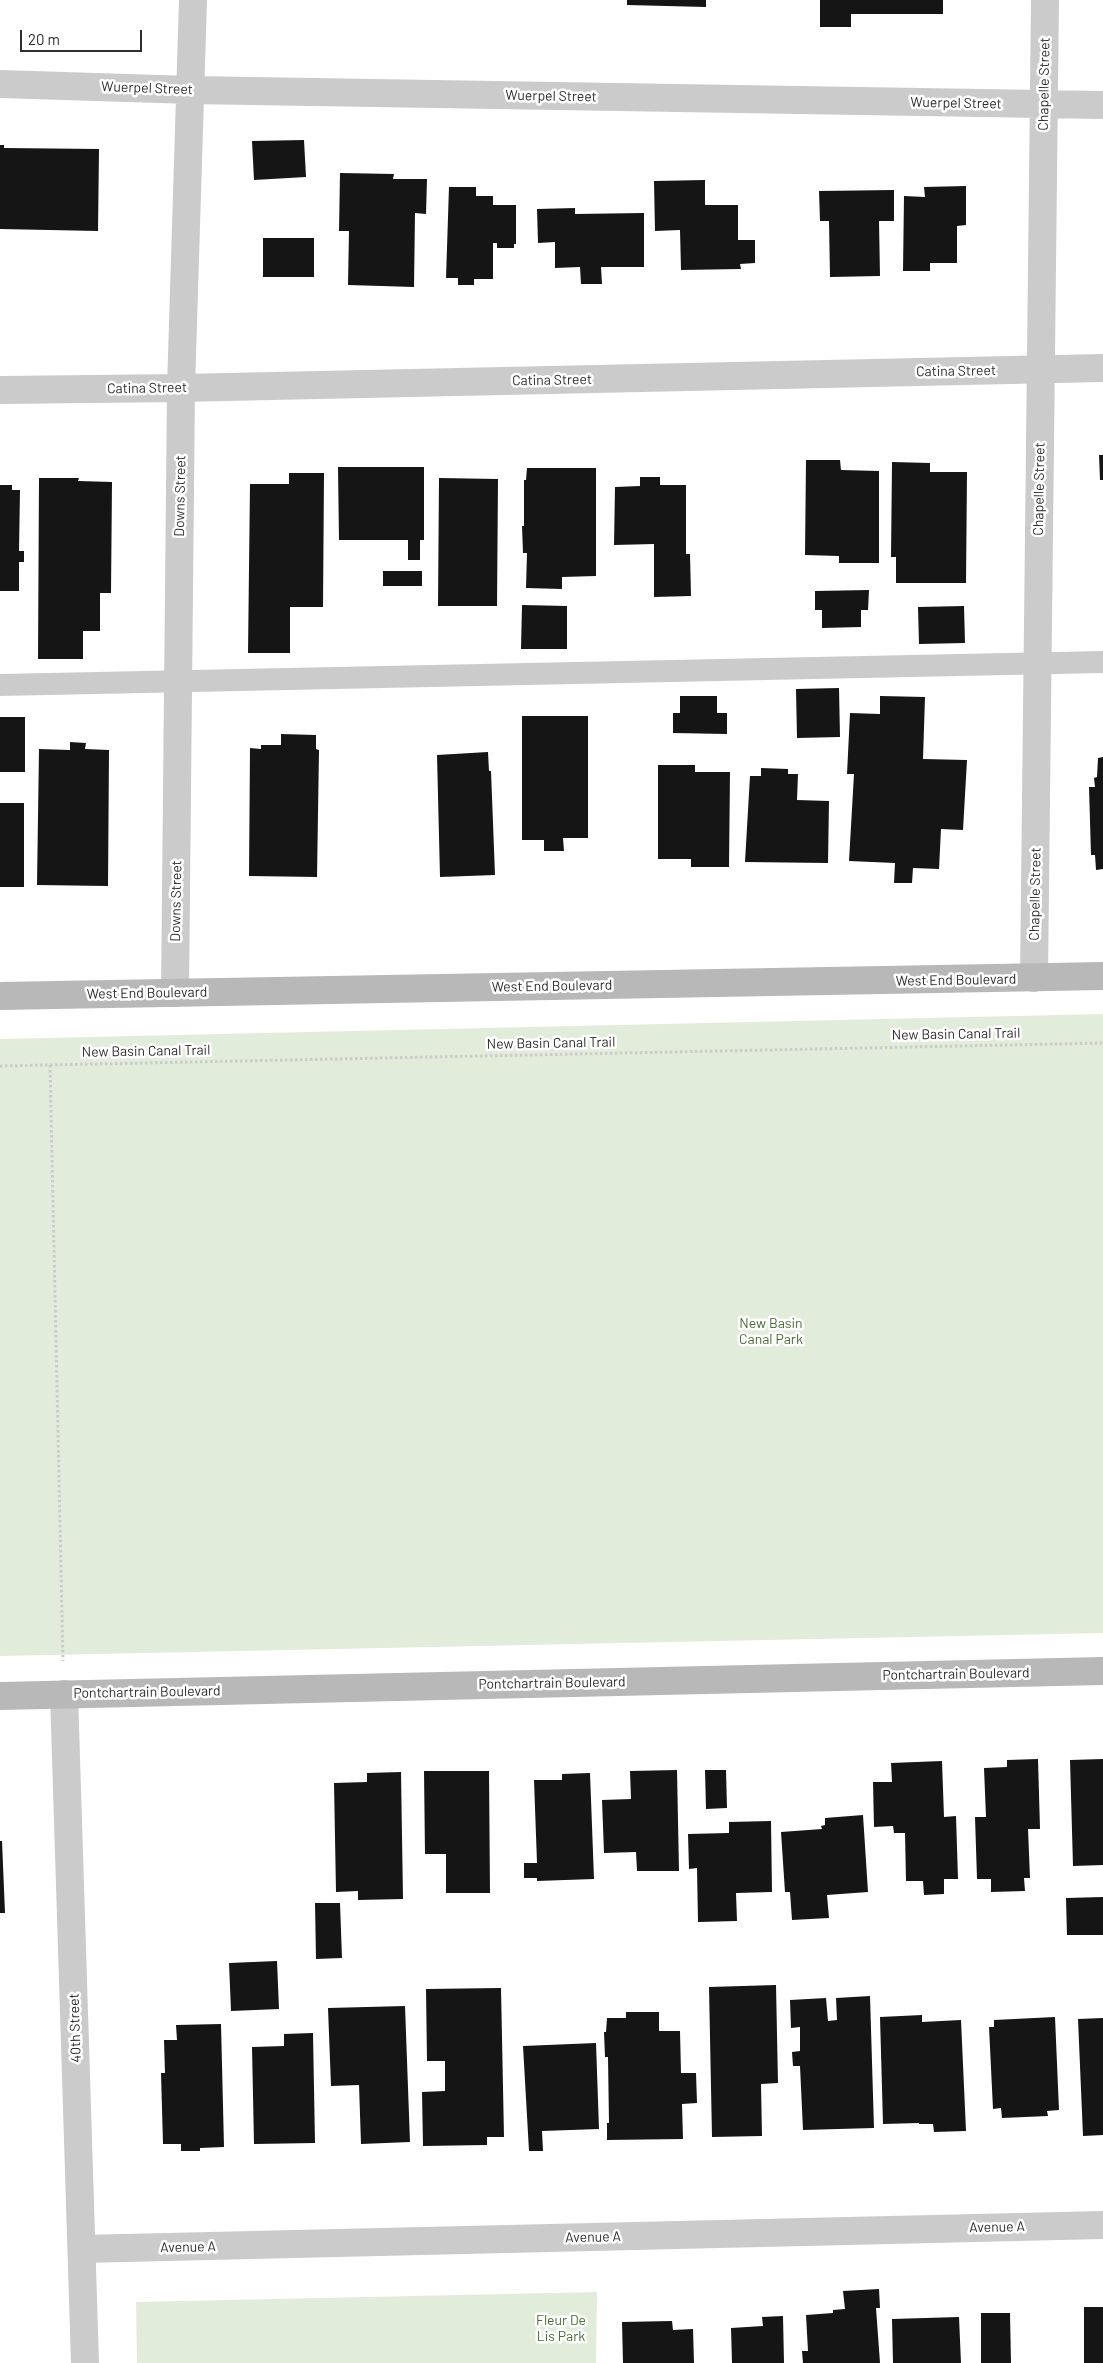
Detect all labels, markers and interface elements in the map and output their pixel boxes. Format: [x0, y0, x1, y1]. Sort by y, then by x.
scale bar [22, 20, 145, 52]
text: 20 m [28, 30, 60, 48]
street label: Chapelle Street [1035, 37, 1053, 131]
street label: Wuerpel Street [101, 78, 193, 98]
street label: Wuerpel Street [505, 87, 597, 105]
street label: Wuerpel Street [910, 94, 1002, 112]
street label: Catina Street [916, 362, 996, 380]
street label: Catina Street [512, 371, 592, 389]
street label: Catina Street [107, 379, 187, 397]
street label: Chapelle Street [1030, 442, 1048, 536]
street label: Downs Street [171, 455, 189, 537]
street label: Chapelle Street [1026, 847, 1044, 941]
street label: Downs Street [167, 860, 185, 942]
street label: West End Boulevard [896, 971, 1016, 989]
street label: West End Boulevard [492, 977, 612, 995]
street label: West End Boulevard [87, 984, 207, 1002]
street label: New Basin Canal Trail [892, 1024, 1020, 1044]
street label: New Basin Canal Trail [487, 1033, 615, 1053]
street label: New Basin Canal Trail [82, 1041, 210, 1061]
park label: New Basin Canal Park [739, 1315, 803, 1348]
street label: Pontchartrain Boulevard [882, 1664, 1030, 1684]
street label: Pontchartrain Boulevard [478, 1673, 626, 1693]
street label: Pontchartrain Boulevard [73, 1682, 221, 1702]
street label: 40th Street [65, 1993, 85, 2063]
street label: Avenue A [969, 2218, 1025, 2236]
street label: Avenue A [565, 2228, 621, 2246]
street label: Avenue A [160, 2238, 216, 2256]
park label: Fleur De Lis Park [536, 2312, 586, 2344]

